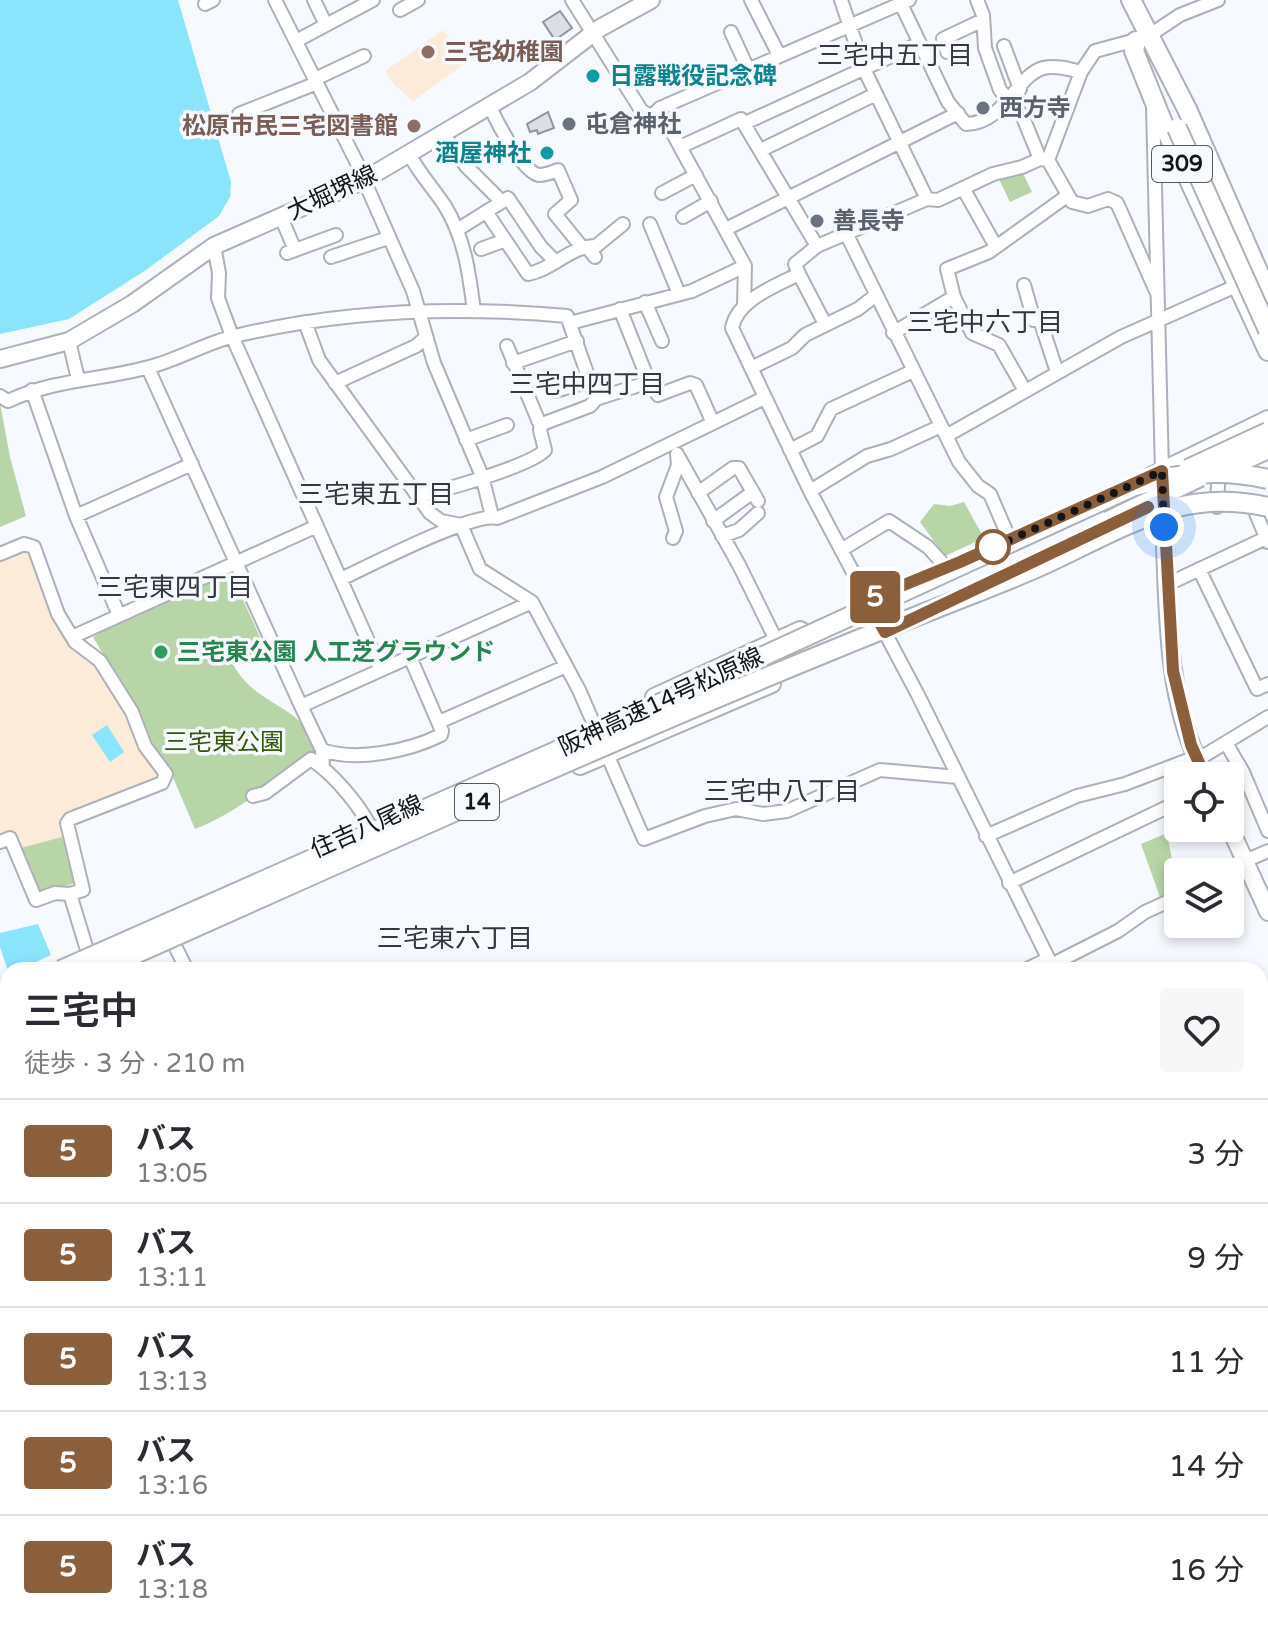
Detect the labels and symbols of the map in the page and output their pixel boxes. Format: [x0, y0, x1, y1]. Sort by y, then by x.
place label: 三宅幼稚園 [444, 38, 564, 67]
district label: 三宅中五丁目 [817, 40, 973, 71]
marker: 三宅幼稚園 [419, 43, 437, 61]
place label: 日露戦役記念碑 [609, 62, 777, 91]
marker: 日露戦役記念碑 [584, 67, 602, 85]
place label: 西方寺 [999, 94, 1071, 123]
marker: 西方寺 [974, 99, 992, 117]
place label: 屯倉神社 [585, 110, 681, 139]
place label: 松原市民三宅図書館 [182, 112, 398, 141]
marker: 屯倉神社 [560, 115, 578, 133]
marker: 松原市民三宅図書館 [405, 117, 423, 135]
place label: 酒屋神社 [435, 139, 531, 168]
marker: 酒屋神社 [538, 144, 556, 162]
road number: 309 [1152, 146, 1212, 182]
street label: 大堀堺線 [282, 160, 382, 226]
place label: 善長寺 [833, 207, 905, 236]
marker: 善長寺 [808, 212, 826, 230]
district label: 三宅中六丁目 [907, 307, 1063, 338]
district label: 三宅中四丁目 [509, 369, 665, 400]
district label: 三宅東五丁目 [298, 479, 454, 510]
your location [1144, 507, 1184, 547]
unlabelled marker [976, 530, 1010, 564]
line badge: 5 [849, 571, 901, 623]
district label: 三宅東四丁目 [97, 572, 253, 603]
place label: 三宅東公園 人工芝グラウンド [177, 638, 495, 667]
street label: 阪神高速14号松原線 [554, 642, 768, 762]
marker: 三宅東公園 人工芝グラウンド [152, 643, 170, 661]
park label: 三宅東公園 [164, 728, 284, 757]
district label: 三宅中八丁目 [704, 776, 860, 807]
road number: 14 [455, 784, 499, 820]
street label: 住吉八尾線 [306, 789, 428, 865]
district label: 三宅東六丁目 [377, 923, 533, 954]

